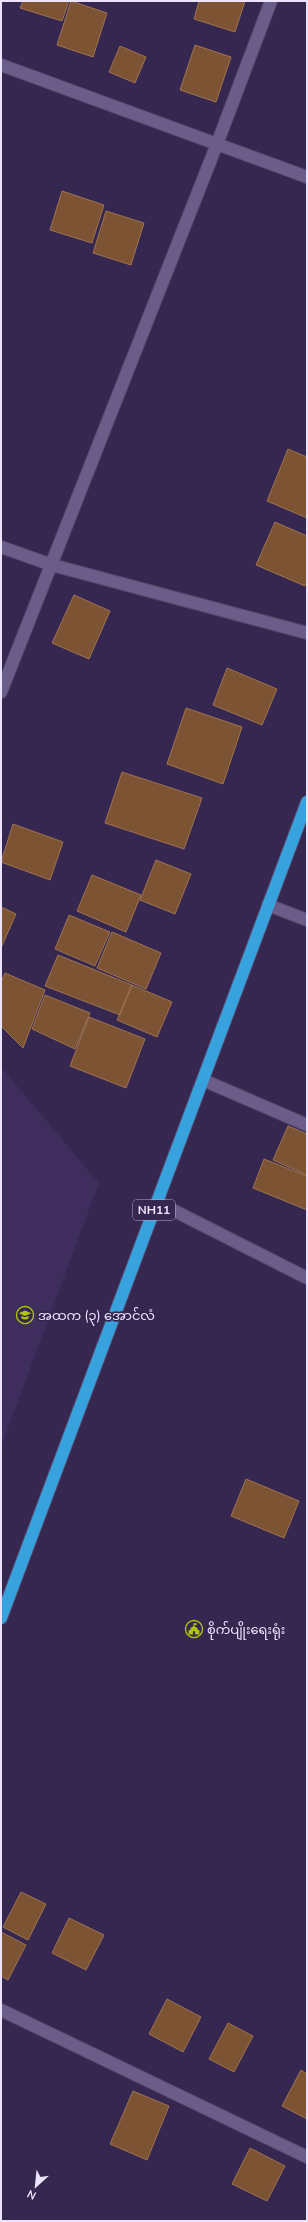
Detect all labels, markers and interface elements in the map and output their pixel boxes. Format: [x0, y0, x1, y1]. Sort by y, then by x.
road number: NH11 [133, 1200, 175, 1220]
school or university icon: အထက (၃) အောင်လံ [15, 1305, 35, 1325]
place label: အထက (၃) အောင်လံ [38, 1307, 155, 1326]
public building icon: စိုက်ပျိုးရေးရုံး [184, 1619, 204, 1639]
place label: စိုက်ပျိုးရေးရုံး [207, 1621, 285, 1640]
north arrow [16, 2166, 56, 2206]
text: N [25, 2186, 39, 2203]

